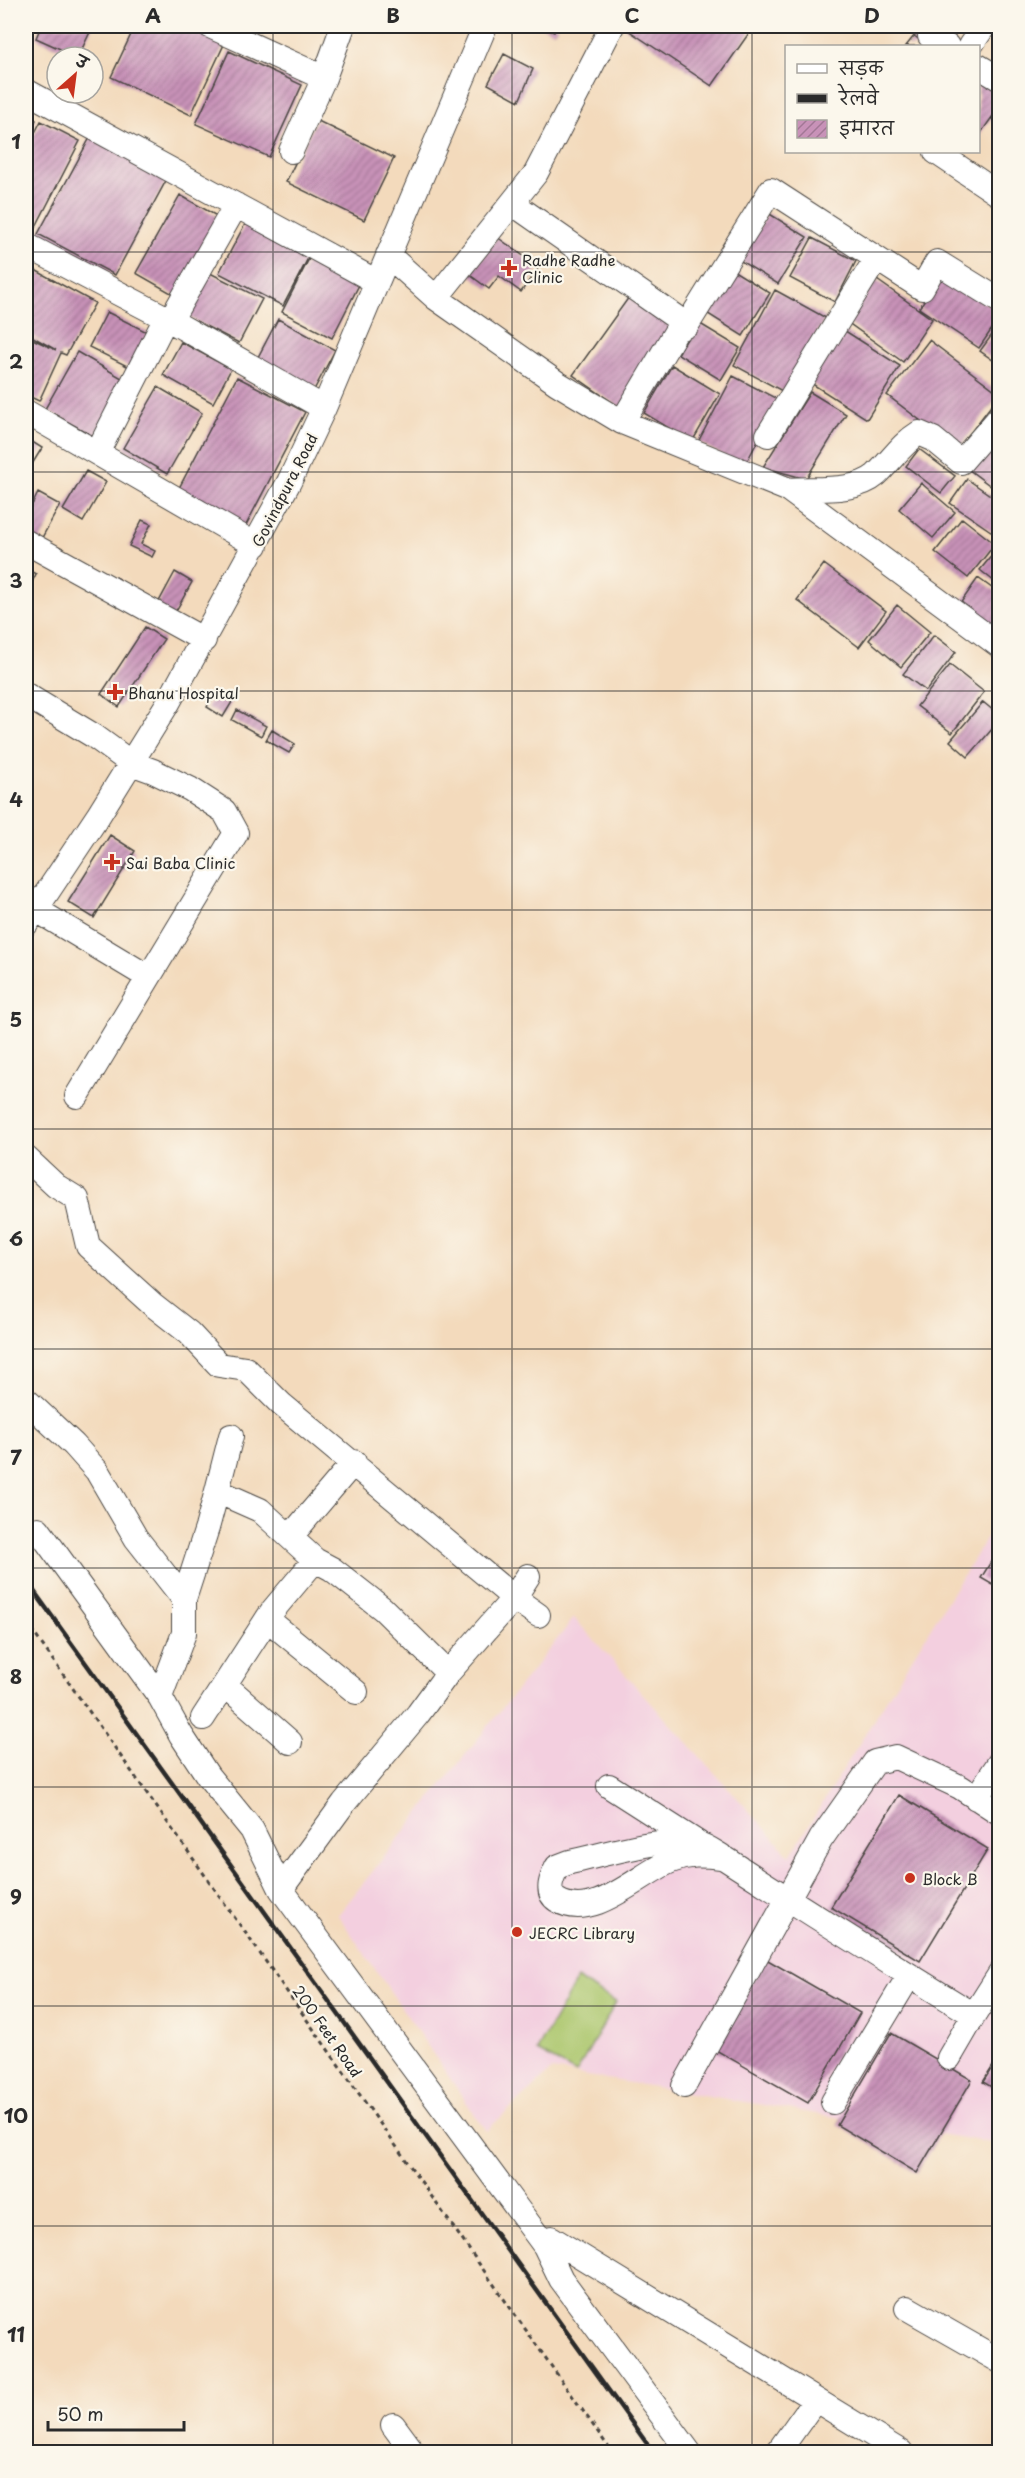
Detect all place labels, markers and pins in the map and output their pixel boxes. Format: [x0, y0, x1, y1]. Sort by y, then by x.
place label: Radhe Radhe Clinic [522, 248, 616, 288]
marker: Radhe Radhe Clinic [500, 259, 518, 277]
place label: Bhanu Hospital [128, 681, 239, 704]
marker: Bhanu Hospital [106, 683, 124, 701]
place label: Sai Baba Clinic [126, 851, 235, 874]
marker: Sai Baba Clinic [103, 853, 121, 871]
place label: Block B [922, 1867, 978, 1890]
marker: Block B [903, 1871, 917, 1885]
place label: JECRC Library [529, 1921, 635, 1944]
marker: JECRC Library [510, 1925, 524, 1939]

